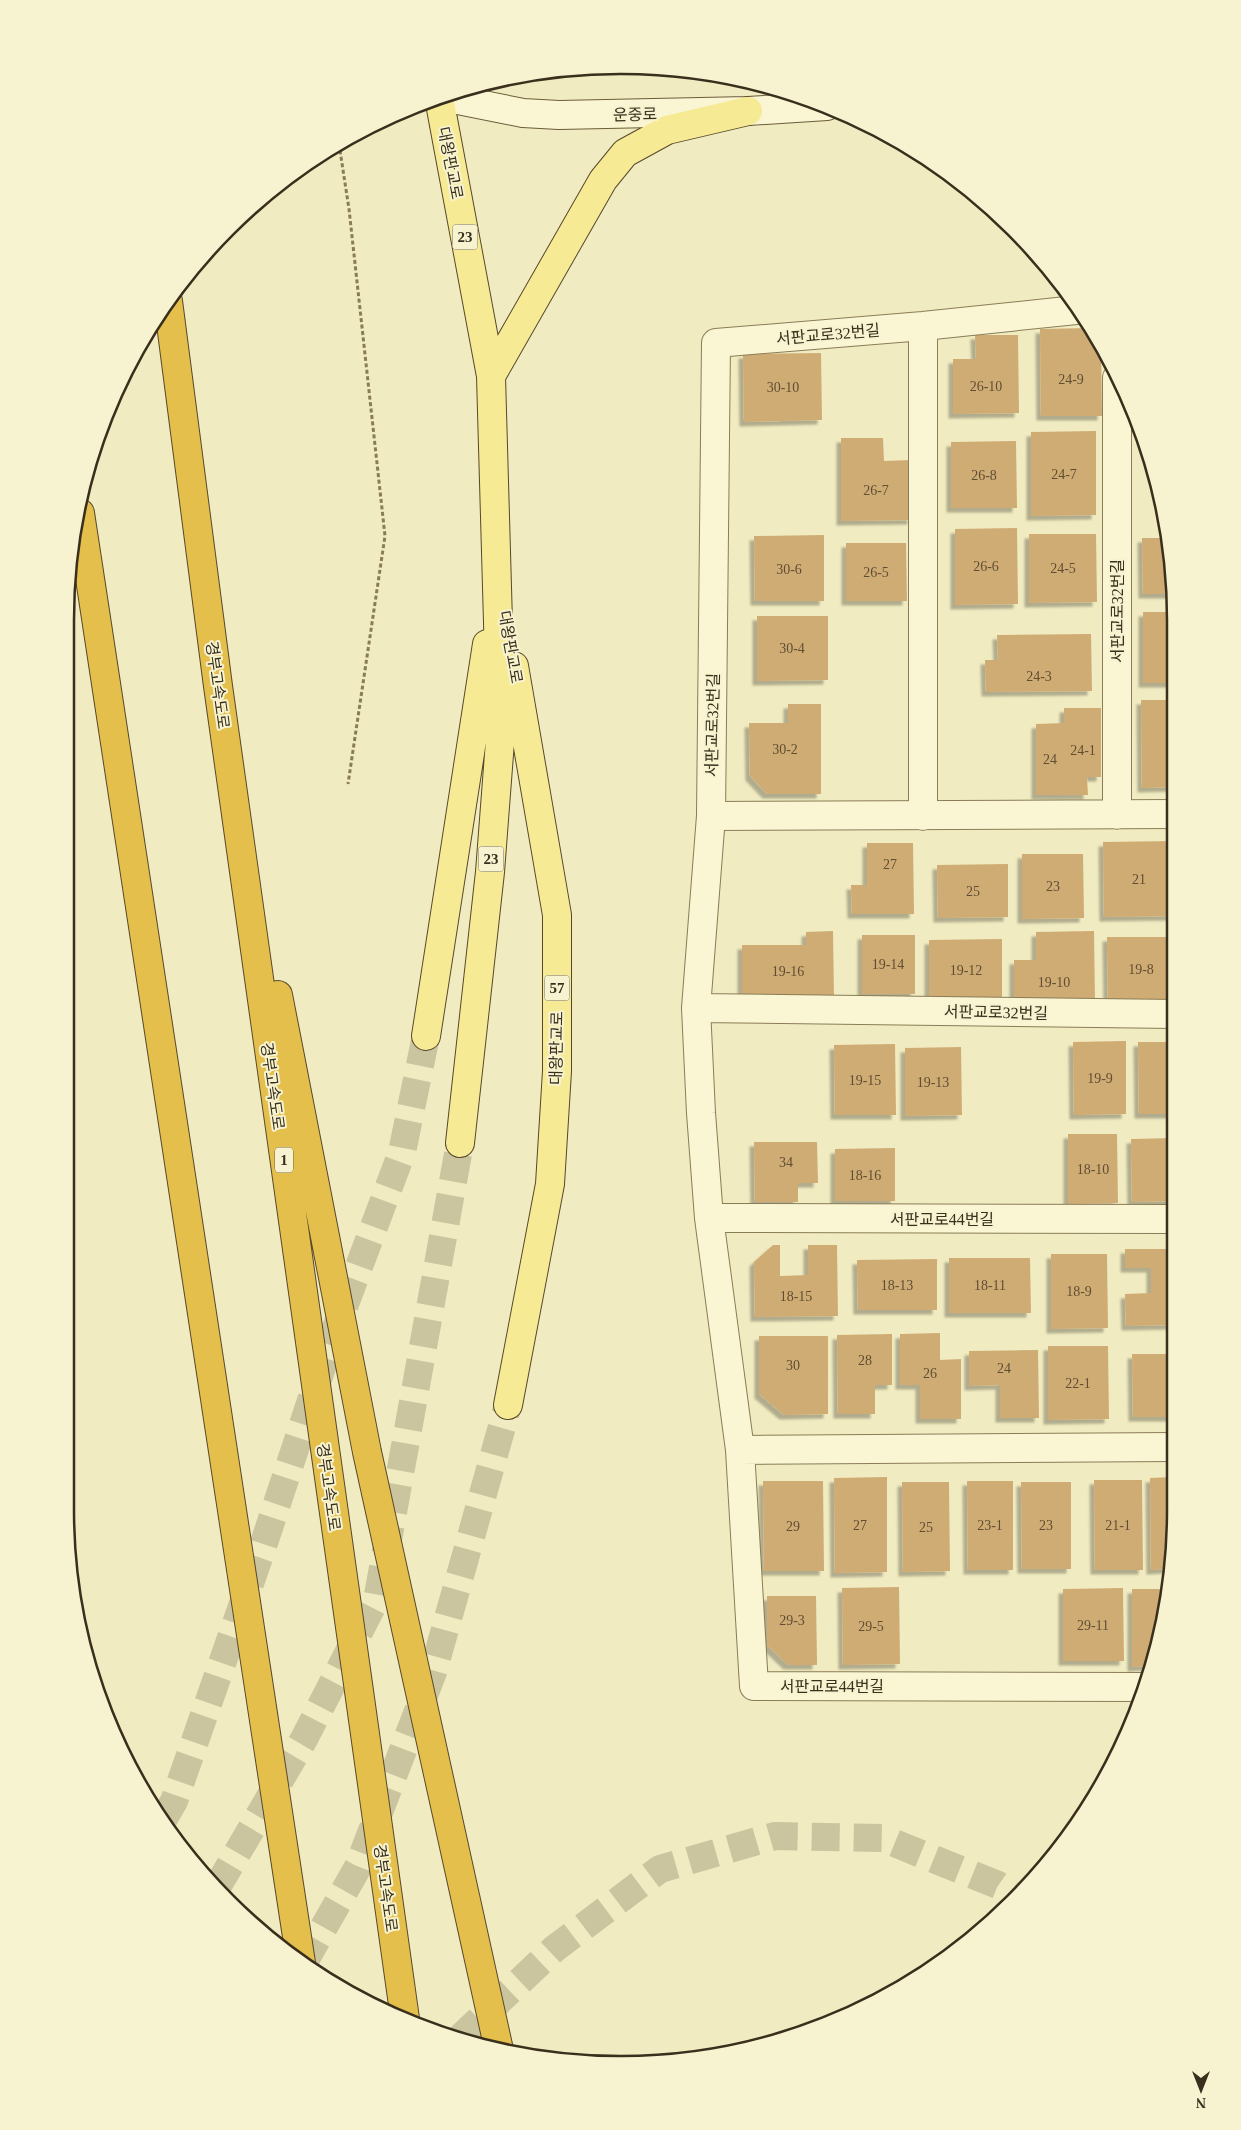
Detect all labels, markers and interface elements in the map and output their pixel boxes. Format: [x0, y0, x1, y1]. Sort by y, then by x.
street label: 운중로 [613, 106, 658, 123]
street label: 대왕판교로 [435, 125, 466, 201]
road number: 23 [452, 224, 478, 250]
street label: 서판교로32번길 [775, 321, 881, 348]
house number: 24-9 [1058, 372, 1084, 387]
house number: 26-10 [970, 379, 1002, 394]
house number: 30-10 [767, 380, 799, 395]
house number: 24-7 [1051, 467, 1077, 482]
house number: 26-8 [971, 468, 997, 483]
house number: 26-7 [863, 483, 889, 498]
house number: 26-6 [973, 559, 999, 574]
street label: 서판교로32번길 [1109, 559, 1126, 663]
house number: 24-5 [1050, 561, 1076, 576]
house number: 30-6 [776, 562, 802, 577]
house number: 26-5 [863, 565, 889, 580]
street label: 대왕판교로 [496, 609, 525, 685]
street label: 경부고속도로 [203, 640, 232, 730]
house number: 30-4 [779, 641, 805, 656]
house number: 24-3 [1026, 669, 1052, 684]
street label: 서판교로32번길 [703, 673, 722, 777]
house number: 30-2 [772, 742, 798, 757]
house number: 24-1 [1070, 743, 1096, 758]
house number: 24 [1043, 752, 1057, 767]
road number: 23 [478, 846, 504, 872]
house number: 27 [883, 857, 897, 872]
house number: 21 [1132, 872, 1146, 887]
house number: 23 [1046, 879, 1060, 894]
house number: 25 [966, 884, 980, 899]
house number: 19-14 [872, 957, 904, 972]
house number: 19-8 [1128, 962, 1154, 977]
house number: 19-12 [950, 963, 982, 978]
house number: 19-16 [772, 964, 804, 979]
house number: 19-10 [1038, 975, 1070, 990]
road number: 57 [544, 976, 570, 1000]
street label: 서판교로32번길 [944, 1003, 1048, 1022]
street label: 대왕판교로 [547, 1011, 566, 1085]
street label: 경부고속도로 [258, 1041, 287, 1131]
house number: 19-9 [1087, 1071, 1113, 1086]
house number: 19-15 [849, 1073, 881, 1088]
house number: 19-13 [917, 1075, 949, 1090]
road number: 1 [275, 1148, 293, 1172]
house number: 34 [779, 1155, 793, 1170]
house number: 18-10 [1077, 1162, 1109, 1177]
house number: 18-16 [849, 1168, 881, 1183]
street label: 서판교로44번길 [890, 1211, 994, 1228]
house number: 18-13 [881, 1278, 913, 1293]
house number: 18-11 [974, 1278, 1006, 1293]
house number: 18-9 [1066, 1284, 1092, 1299]
house number: 18-15 [780, 1289, 812, 1304]
house number: 28 [858, 1353, 872, 1368]
house number: 30 [786, 1358, 800, 1373]
house number: 24 [997, 1361, 1011, 1376]
house number: 26 [923, 1366, 937, 1381]
house number: 22-1 [1065, 1376, 1091, 1391]
street label: 경부고속도로 [314, 1442, 343, 1532]
house number: 27 [853, 1518, 867, 1533]
house number: 23-1 [977, 1518, 1003, 1533]
house number: 23 [1039, 1518, 1053, 1533]
house number: 21-1 [1105, 1518, 1131, 1533]
house number: 29 [786, 1519, 800, 1534]
house number: 25 [919, 1520, 933, 1535]
house number: 29-3 [779, 1613, 805, 1628]
house number: 29-11 [1077, 1618, 1109, 1633]
house number: 29-5 [858, 1619, 884, 1634]
street label: 서판교로44번길 [780, 1678, 884, 1695]
street label: 경부고속도로 [371, 1843, 400, 1933]
north arrow [1176, 2065, 1226, 2115]
text: N [1196, 2095, 1206, 2110]

